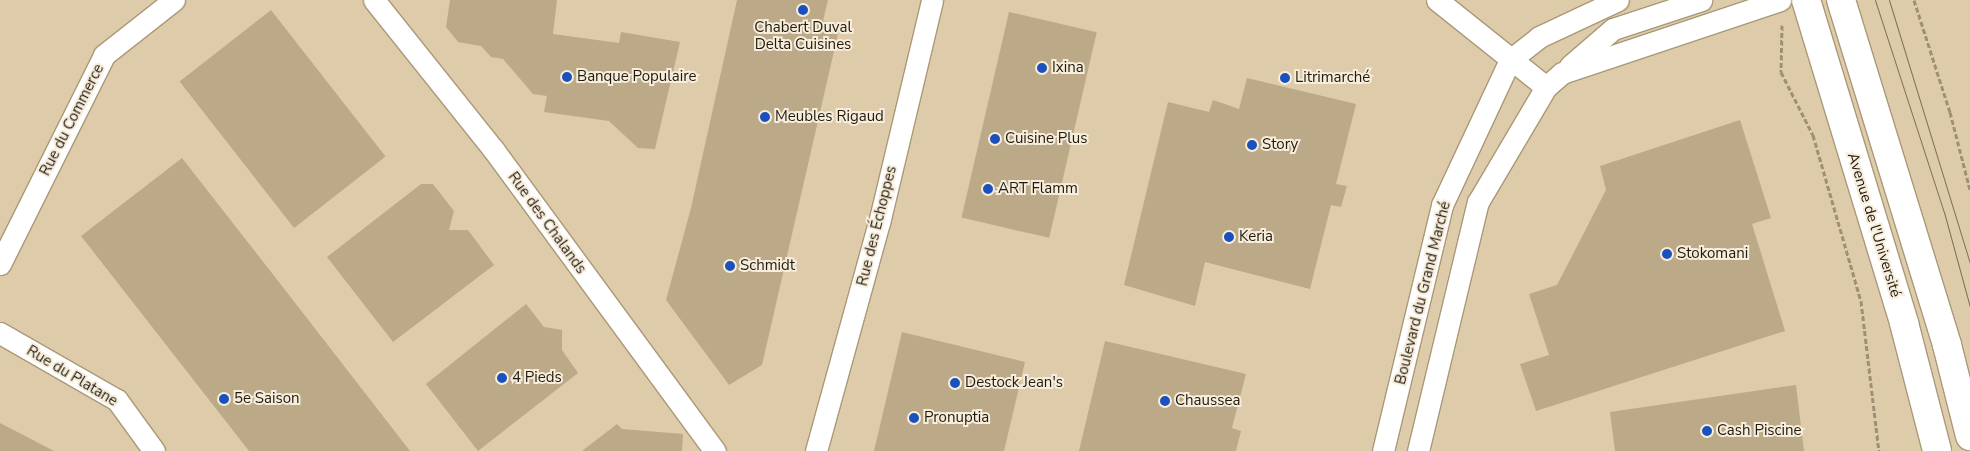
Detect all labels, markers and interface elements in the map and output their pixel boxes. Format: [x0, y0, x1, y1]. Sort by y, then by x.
marker: Chabert Duval Delta Cuisines [797, 4, 809, 16]
place label: Chabert Duval Delta Cuisines [754, 18, 852, 53]
place label: Ixina [1052, 59, 1084, 77]
street label: Rue du Commerce [36, 61, 108, 179]
marker: Ixina [1036, 62, 1048, 74]
place label: Banque Populaire [577, 68, 696, 86]
place label: Litrimarché [1295, 69, 1370, 87]
marker: Banque Populaire [561, 71, 573, 83]
marker: Litrimarché [1279, 72, 1291, 84]
place label: Meubles Rigaud [775, 108, 884, 126]
marker: Meubles Rigaud [759, 111, 771, 123]
place label: Cuisine Plus [1005, 130, 1087, 148]
marker: Cuisine Plus [989, 133, 1001, 145]
place label: Story [1262, 136, 1298, 154]
marker: Story [1246, 139, 1258, 151]
street label: Avenue de l'Université [1843, 150, 1905, 300]
street label: Rue des Échoppes [853, 164, 901, 288]
street label: Rue des Chalands [504, 169, 590, 277]
place label: ART Flamm [998, 180, 1078, 198]
marker: ART Flamm [982, 183, 994, 195]
street label: Boulevard du Grand Marché [1391, 199, 1455, 387]
place label: Keria [1239, 228, 1273, 246]
marker: Keria [1223, 231, 1235, 243]
place label: Stokomani [1677, 245, 1748, 263]
marker: Stokomani [1661, 248, 1673, 260]
place label: Schmidt [740, 257, 795, 275]
marker: Schmidt [724, 260, 736, 272]
street label: Rue du Platane [23, 342, 121, 410]
place label: 4 Pieds [512, 369, 562, 387]
marker: 4 Pieds [496, 372, 508, 384]
place label: Destock Jean's [965, 374, 1063, 392]
marker: Destock Jean's [949, 377, 961, 389]
place label: 5e Saison [234, 390, 300, 408]
place label: Chaussea [1175, 392, 1240, 410]
marker: 5e Saison [218, 393, 230, 405]
marker: Chaussea [1159, 395, 1171, 407]
place label: Pronuptia [924, 409, 989, 427]
marker: Pronuptia [908, 412, 920, 424]
place label: Cash Piscine [1717, 422, 1802, 440]
marker: Cash Piscine [1701, 425, 1713, 437]

